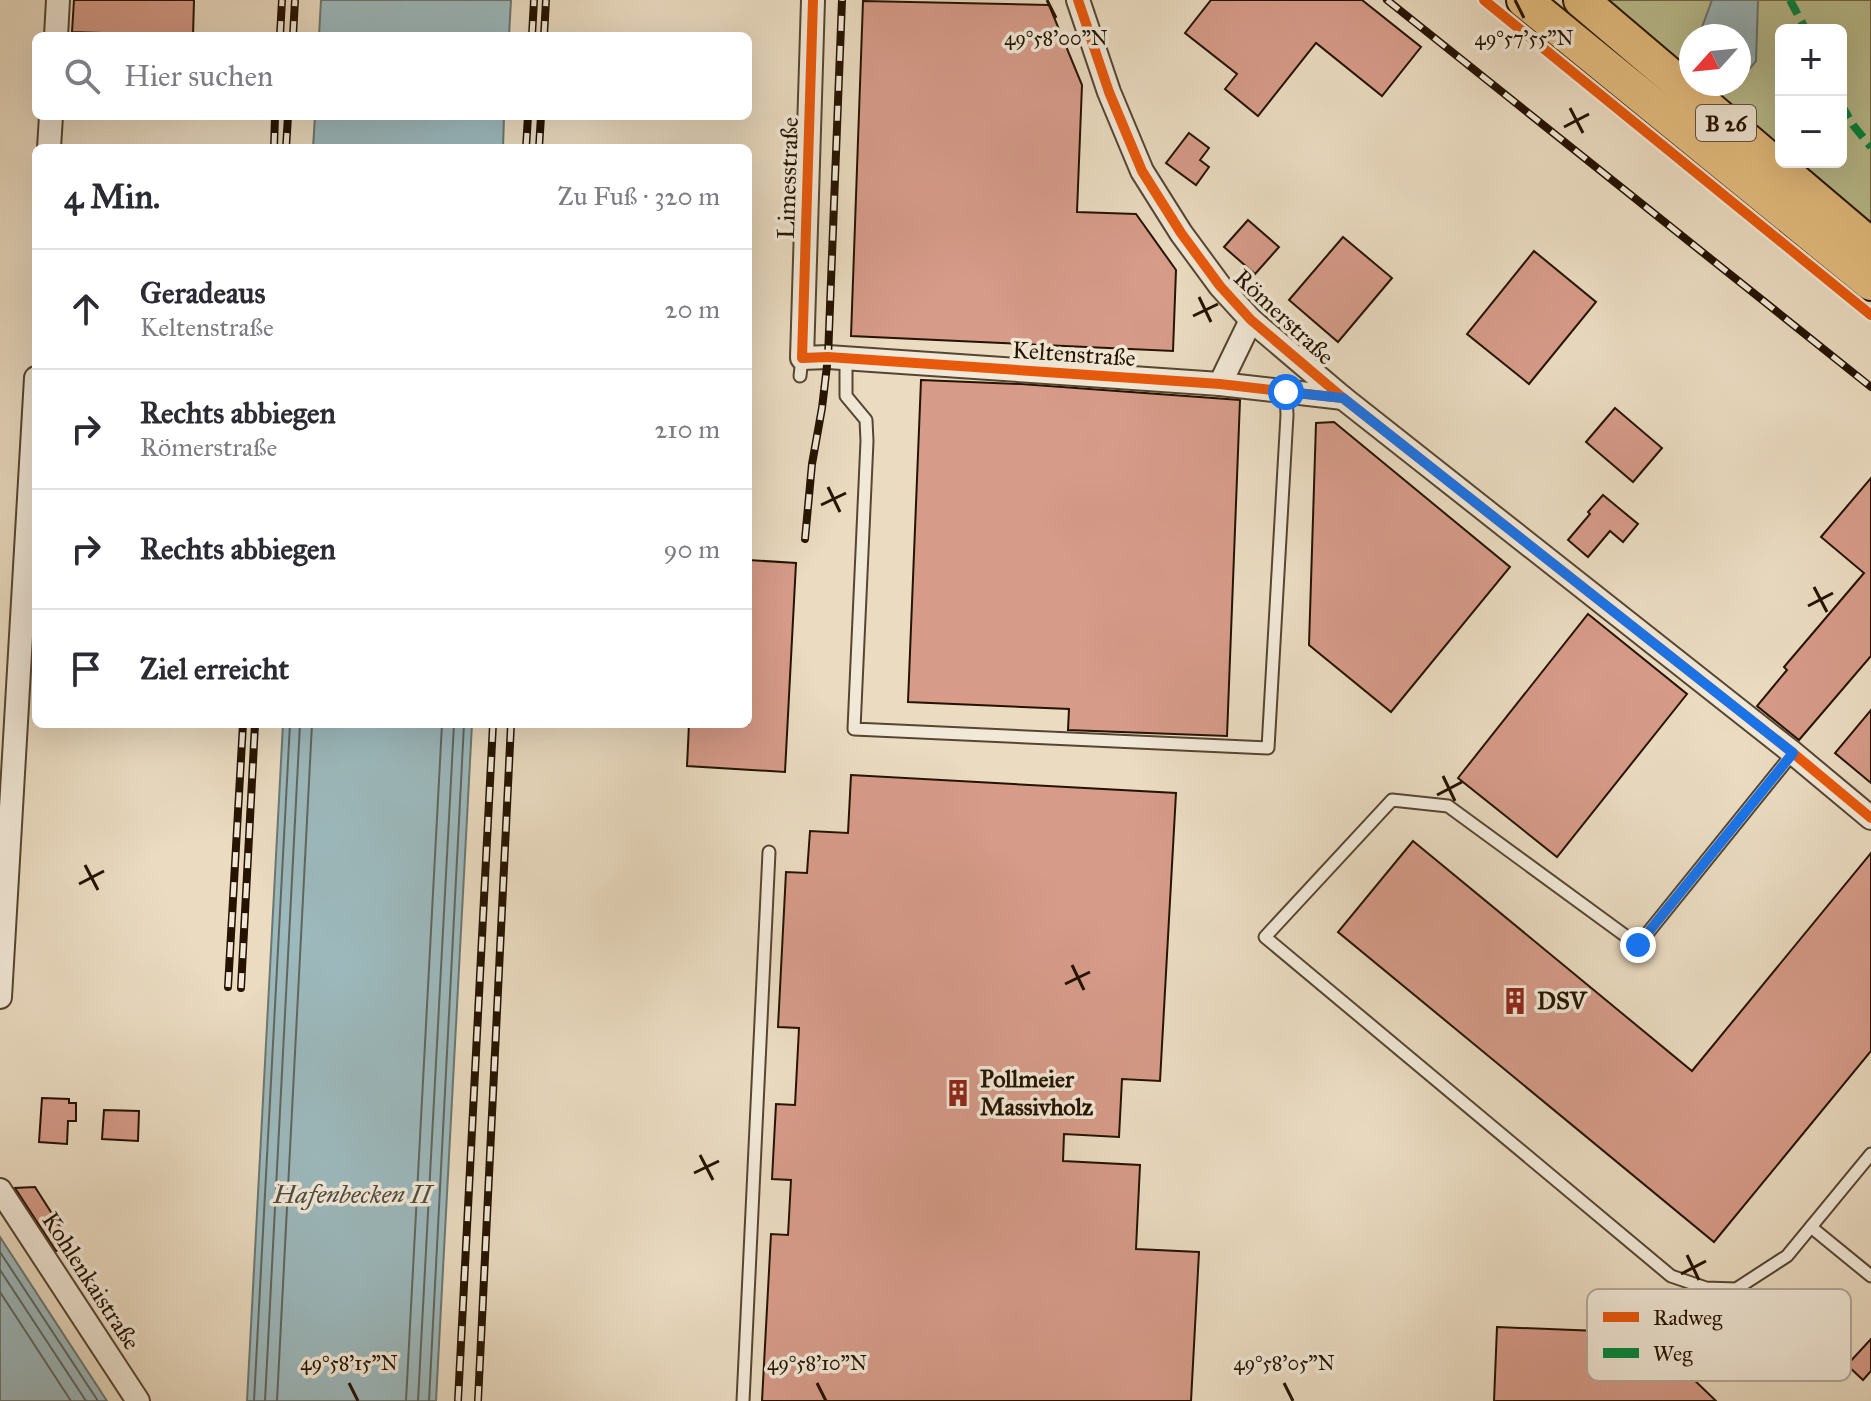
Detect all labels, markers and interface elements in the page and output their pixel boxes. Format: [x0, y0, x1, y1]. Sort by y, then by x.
north arrow [1679, 24, 1751, 96]
map controls [1775, 24, 1847, 168]
button: + [1775, 24, 1847, 96]
text: 49°58'00"N [1004, 26, 1108, 50]
text: 49°57'55"N [1475, 26, 1574, 50]
search box [32, 32, 752, 120]
icon: search [60, 54, 104, 98]
text: Hier suchen [124, 58, 273, 94]
button: − [1775, 96, 1847, 168]
road number: B 26 [1696, 105, 1756, 141]
street label: Limesstraße [771, 117, 805, 239]
text: 4 Min. [64, 176, 160, 217]
text: Zu Fuß · 320 m [558, 180, 720, 212]
street label: Römerstraße [1227, 263, 1341, 371]
text: Geradeaus [140, 275, 266, 311]
icon: ahead [64, 287, 108, 331]
text: 20 m [665, 293, 720, 325]
text: Keltenstraße [140, 311, 274, 343]
street label: Keltenstraße [1011, 335, 1137, 373]
route start [1268, 374, 1304, 410]
text: Rechts abbiegen [140, 395, 336, 431]
icon: right [64, 407, 108, 451]
text: 210 m [654, 413, 720, 445]
text: Römerstraße [140, 431, 277, 463]
icon: right [64, 527, 108, 571]
text: Rechts abbiegen [140, 531, 336, 567]
text: 90 m [663, 533, 720, 565]
icon: arrive [64, 647, 108, 691]
text: Ziel erreicht [140, 651, 289, 687]
route end [1620, 927, 1656, 963]
building icon: DSV [1500, 986, 1530, 1016]
place label: DSV [1537, 986, 1588, 1016]
place label: Pollmeier Massivholz [980, 1064, 1094, 1122]
building icon: Pollmeier Massivholz [943, 1078, 973, 1108]
water label: Hafenbecken II [272, 1178, 435, 1210]
street label: Kohlenkaistraße [35, 1206, 147, 1356]
legend [1587, 1289, 1851, 1381]
text: Radweg [1653, 1304, 1723, 1331]
text: Weg [1653, 1340, 1693, 1367]
text: 49°58'15"N [300, 1351, 398, 1375]
text: 49°58'10"N [767, 1351, 867, 1375]
text: 49°58'05"N [1233, 1351, 1335, 1375]

